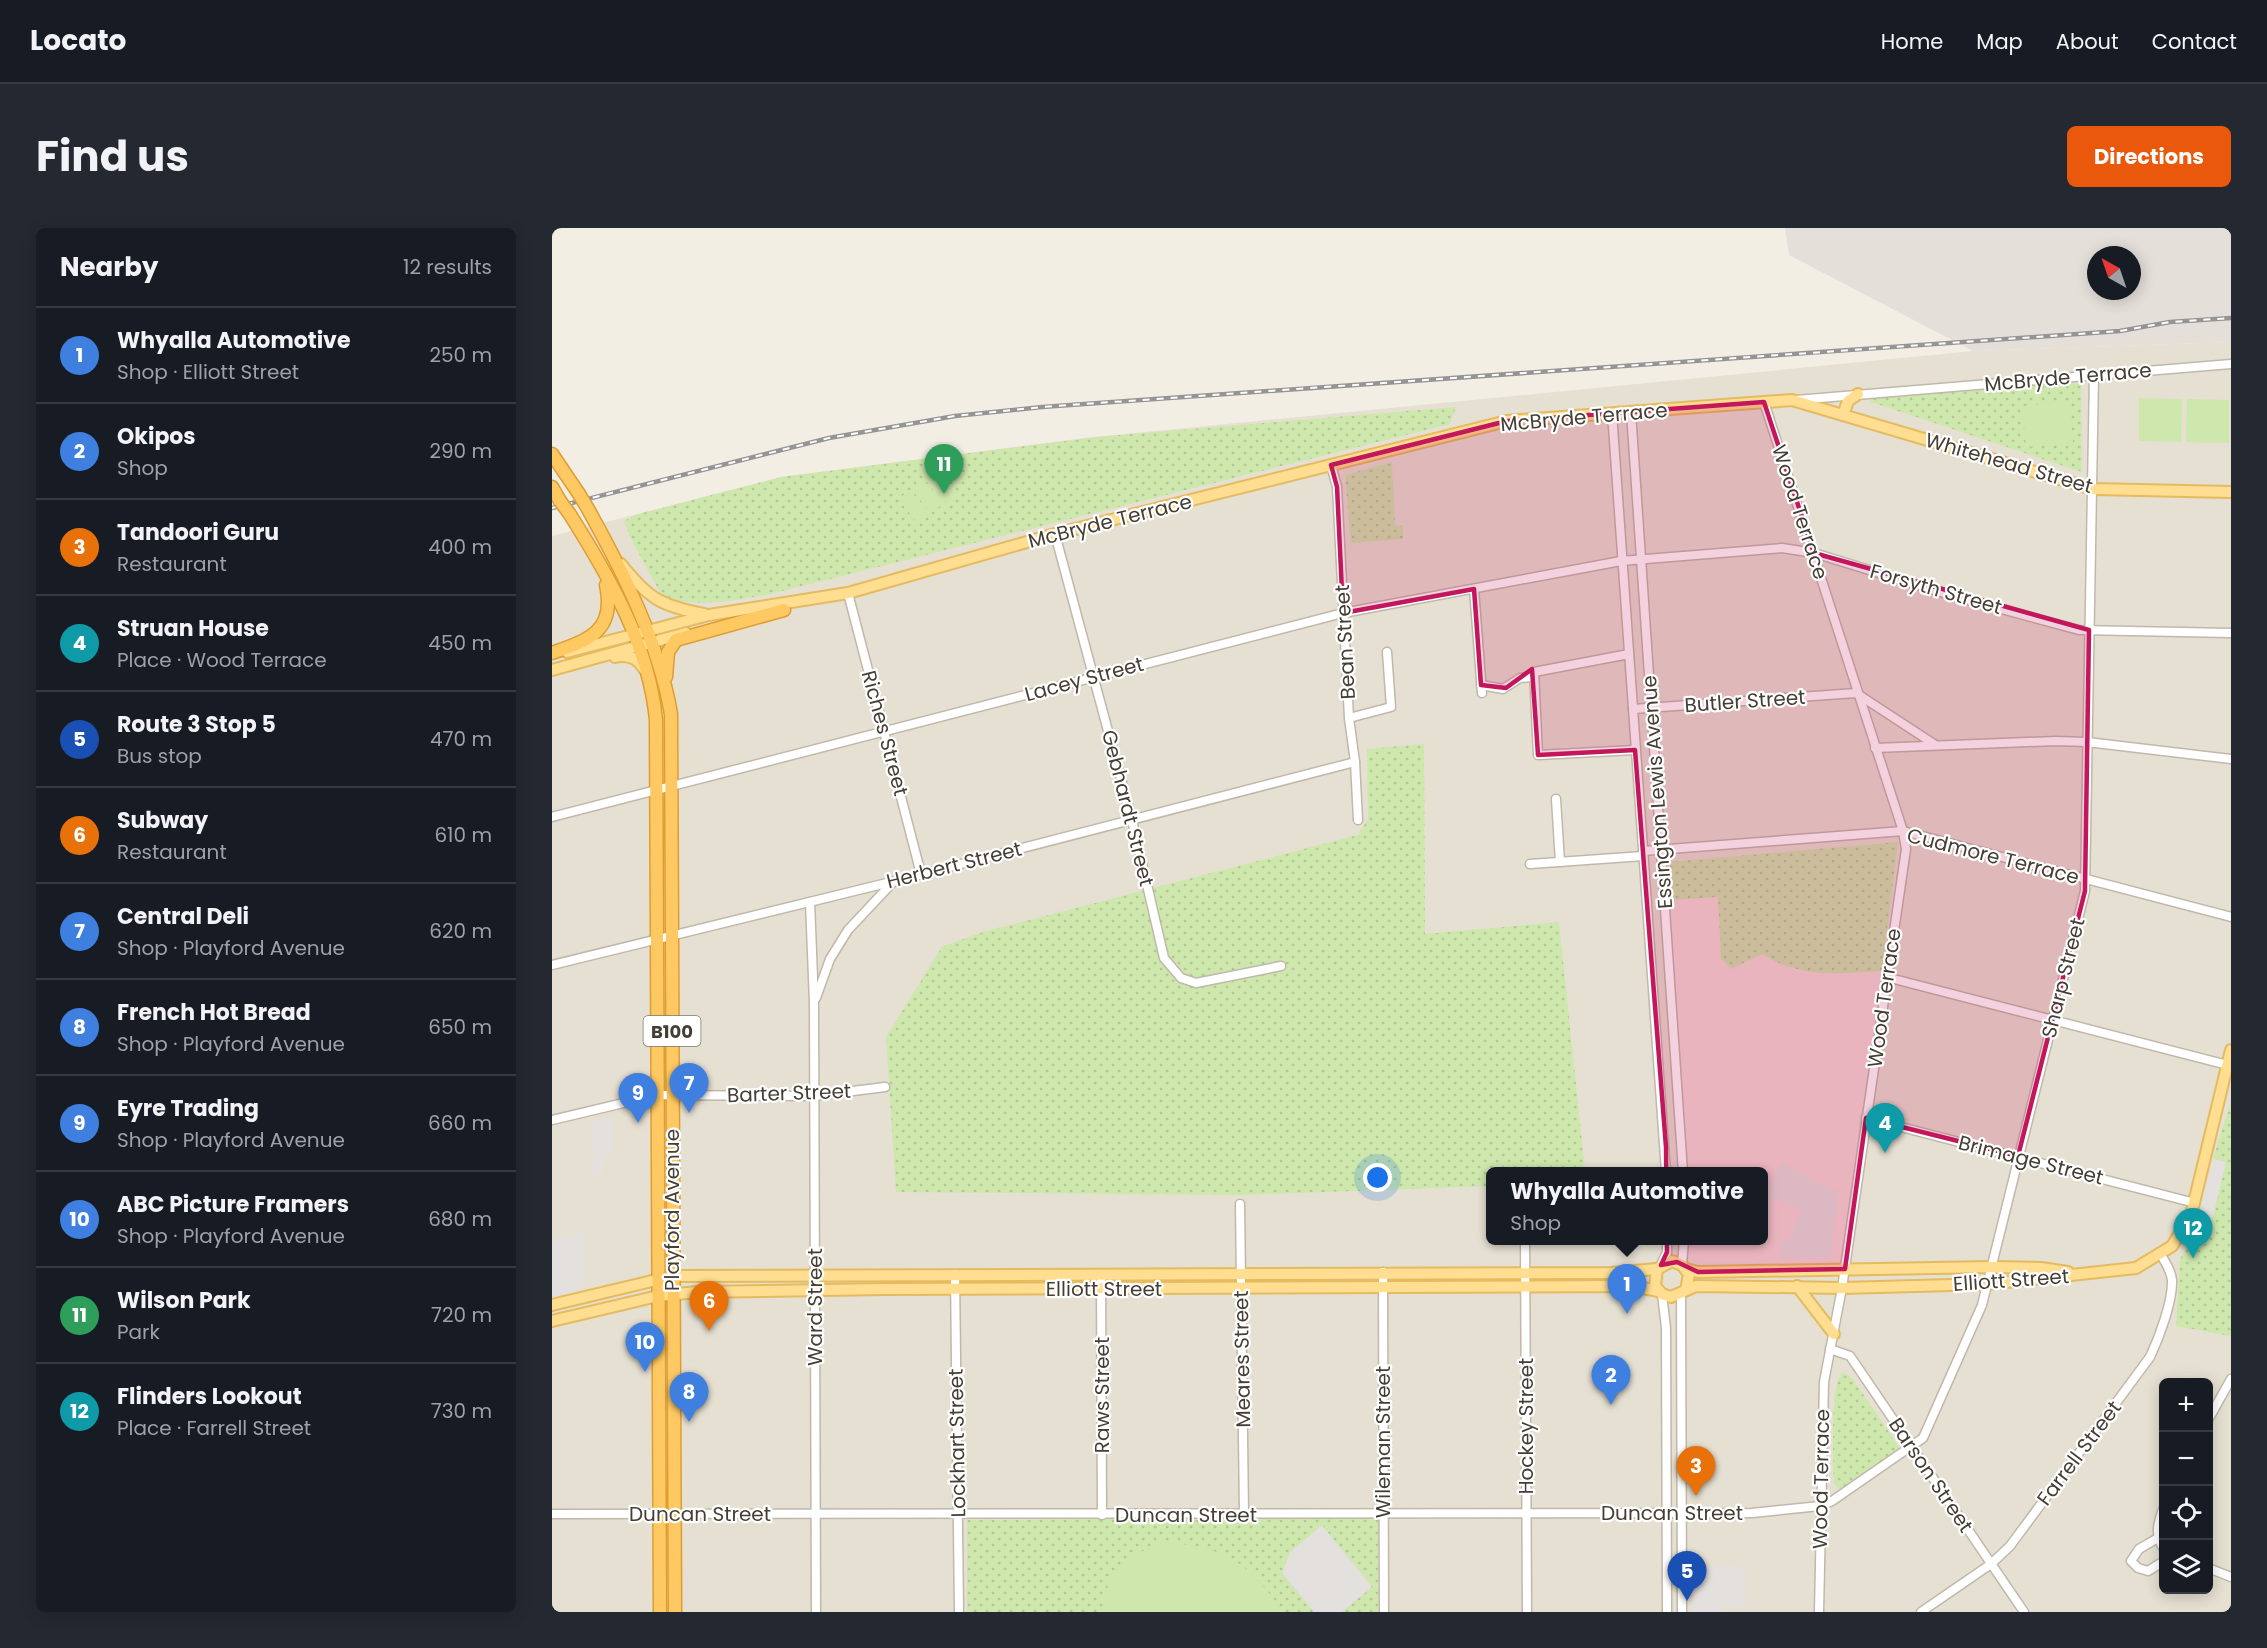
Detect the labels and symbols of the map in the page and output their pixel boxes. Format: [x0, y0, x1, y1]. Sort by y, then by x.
north arrow [2087, 246, 2141, 300]
street label: McBryde Terrace [1983, 356, 2153, 398]
street label: McBryde Terrace [1499, 396, 1669, 438]
street label: Whitehead Street [1922, 426, 2096, 500]
street label: Wood Terrace [1765, 441, 1835, 583]
pin: 11 [924, 444, 964, 494]
street label: McBryde Terrace [1025, 487, 1195, 555]
street label: Forsyth Street [1867, 557, 2005, 621]
street label: Bean Street [1328, 584, 1362, 700]
street label: Lacey Street [1022, 650, 1146, 708]
street label: Riches Street [855, 667, 915, 799]
street label: Essington Lewis Avenue [1635, 674, 1679, 910]
street label: Butler Street [1684, 683, 1806, 719]
street label: Gebhardt Street [1095, 727, 1161, 889]
street label: Cudmore Terrace [1904, 821, 2082, 891]
street label: Herbert Street [884, 835, 1024, 895]
street label: Sharp Street [2035, 915, 2091, 1041]
street label: Wood Terrace [1860, 927, 1908, 1069]
road number: B100 [644, 1016, 700, 1046]
pin: 7 [670, 1064, 708, 1113]
pin: 9 [618, 1074, 658, 1123]
street label: Barter Street [726, 1077, 852, 1109]
pin: 4 [1866, 1104, 1904, 1153]
street label: Brimage Street [1956, 1128, 2106, 1192]
street label: Playford Avenue [658, 1129, 686, 1291]
your location [1363, 1163, 1392, 1192]
pin: 12 [2174, 1208, 2212, 1258]
street label: Ward Street [801, 1248, 829, 1366]
street label: Elliott Street [1952, 1262, 2070, 1298]
pin: 1 [1608, 1264, 1646, 1314]
street label: Elliott Street [1046, 1275, 1162, 1303]
pin: 6 [690, 1282, 728, 1331]
street label: Meares Street [1227, 1290, 1257, 1428]
pin: 10 [626, 1322, 664, 1372]
street label: Raws Street [1088, 1337, 1116, 1453]
pin: 2 [1592, 1356, 1630, 1405]
street label: Hockey Street [1512, 1358, 1540, 1494]
street label: Wileman Street [1369, 1366, 1397, 1518]
street label: Lockhart Street [942, 1368, 972, 1518]
pin: 8 [670, 1372, 708, 1422]
street label: Farrell Street [2030, 1395, 2128, 1511]
street label: Wood Terrace [1806, 1409, 1836, 1549]
street label: Barson Street [1882, 1412, 1980, 1538]
pin: 3 [1676, 1446, 1716, 1496]
street label: Duncan Street [1601, 1499, 1743, 1527]
street label: Duncan Street [629, 1500, 771, 1528]
street label: Duncan Street [1115, 1501, 1257, 1529]
pin: 5 [1668, 1552, 1706, 1601]

